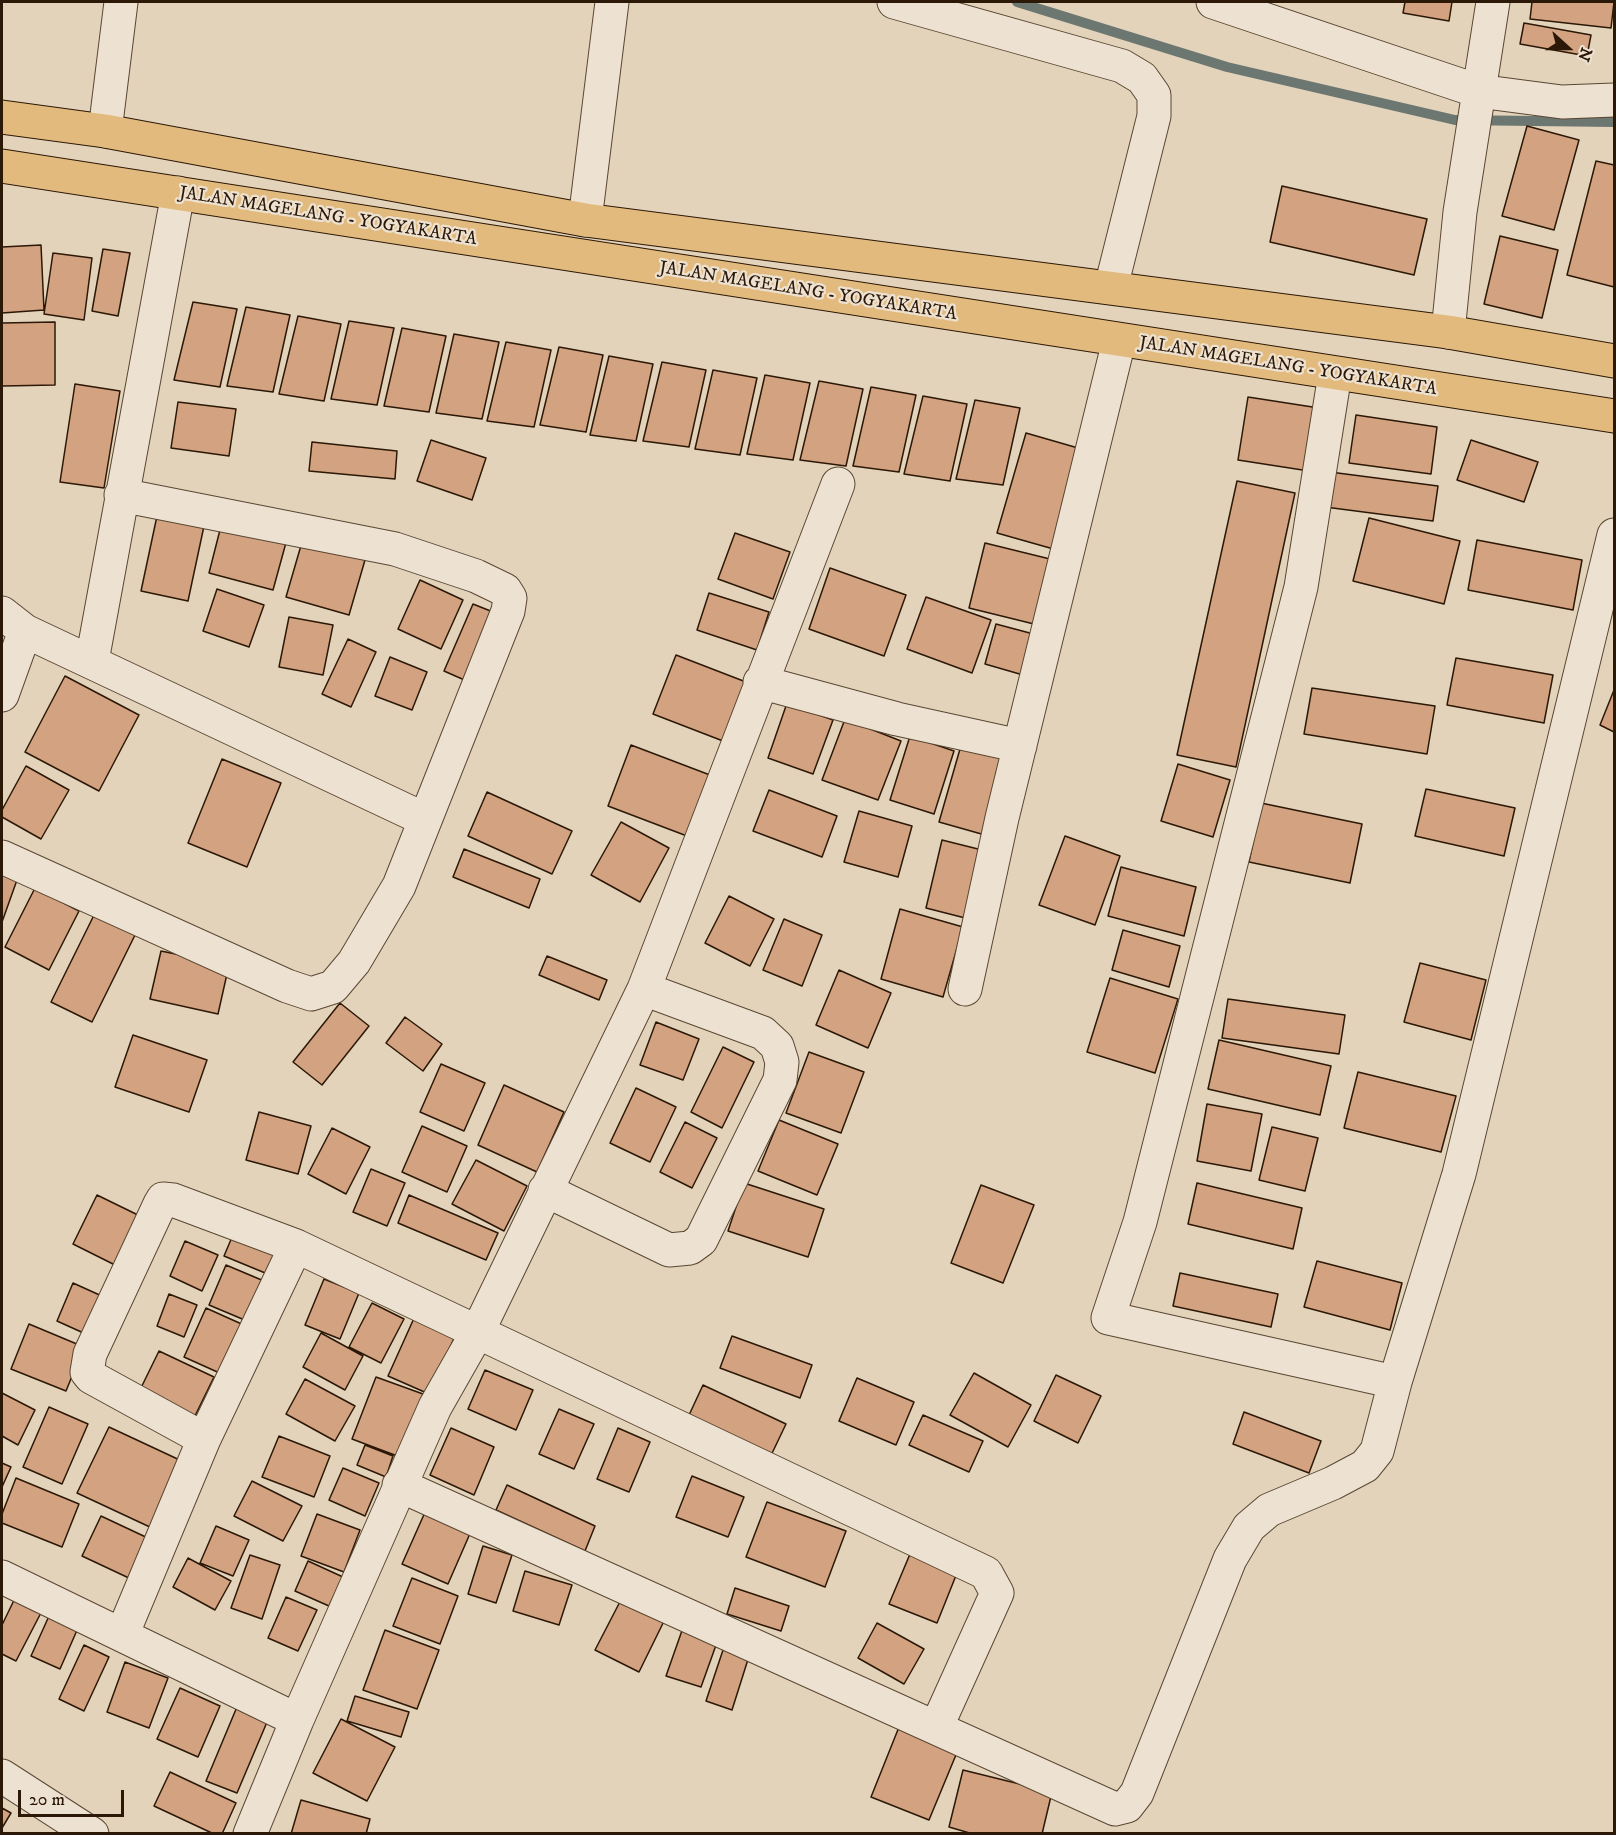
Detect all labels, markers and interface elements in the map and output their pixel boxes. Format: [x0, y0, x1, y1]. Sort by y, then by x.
north arrow [1538, 18, 1598, 78]
text: N [1573, 45, 1596, 64]
street label: JALAN MAGELANG - YOGYAKARTA [178, 183, 478, 251]
street label: JALAN MAGELANG - YOGYAKARTA [658, 258, 958, 326]
street label: JALAN MAGELANG - YOGYAKARTA [1138, 333, 1438, 401]
scale bar [21, 1778, 128, 1816]
text: 20 m [29, 1789, 65, 1811]

